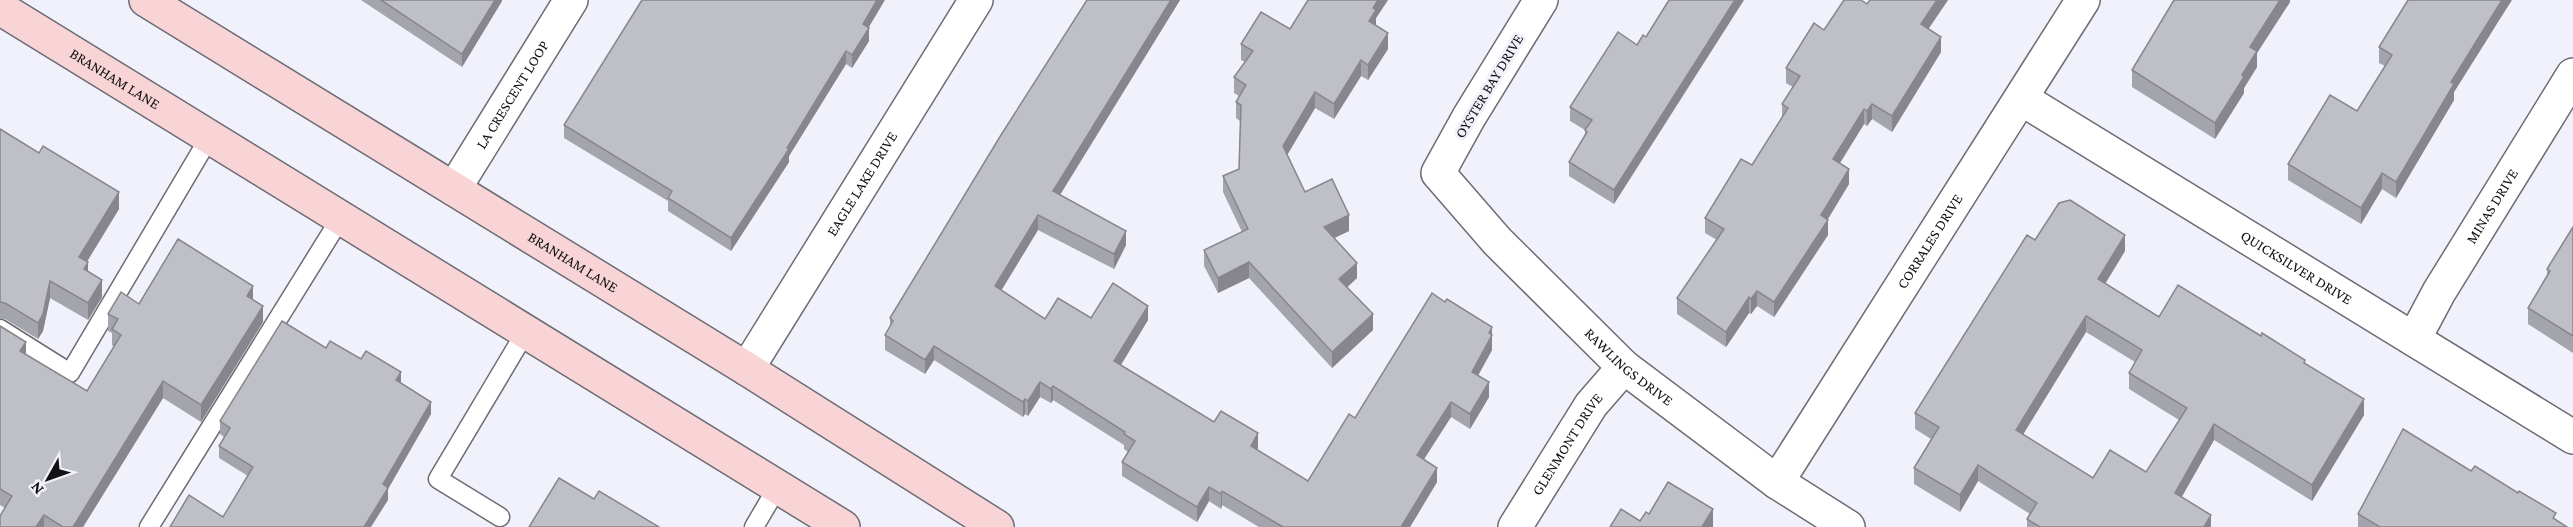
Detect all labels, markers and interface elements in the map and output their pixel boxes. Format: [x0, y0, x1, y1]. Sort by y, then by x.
street label: OYSTER BAY DRIVE [1452, 31, 1526, 141]
street label: LA CRESCENT LOOP [473, 38, 552, 152]
street label: BRANHAM LANE [67, 45, 163, 112]
street label: EAGLE LAKE DRIVE [824, 129, 900, 239]
street label: MINAS DRIVE [2463, 166, 2521, 247]
street label: CORRALES DRIVE [1894, 191, 1966, 292]
street label: QUICKSILVER DRIVE [2238, 227, 2355, 308]
street label: BRANHAM LANE [525, 229, 621, 296]
street label: RAWLINGS DRIVE [1582, 325, 1676, 409]
street label: GLENMONT DRIVE [1529, 390, 1606, 498]
north arrow [18, 449, 78, 509]
text: N [27, 479, 47, 498]

